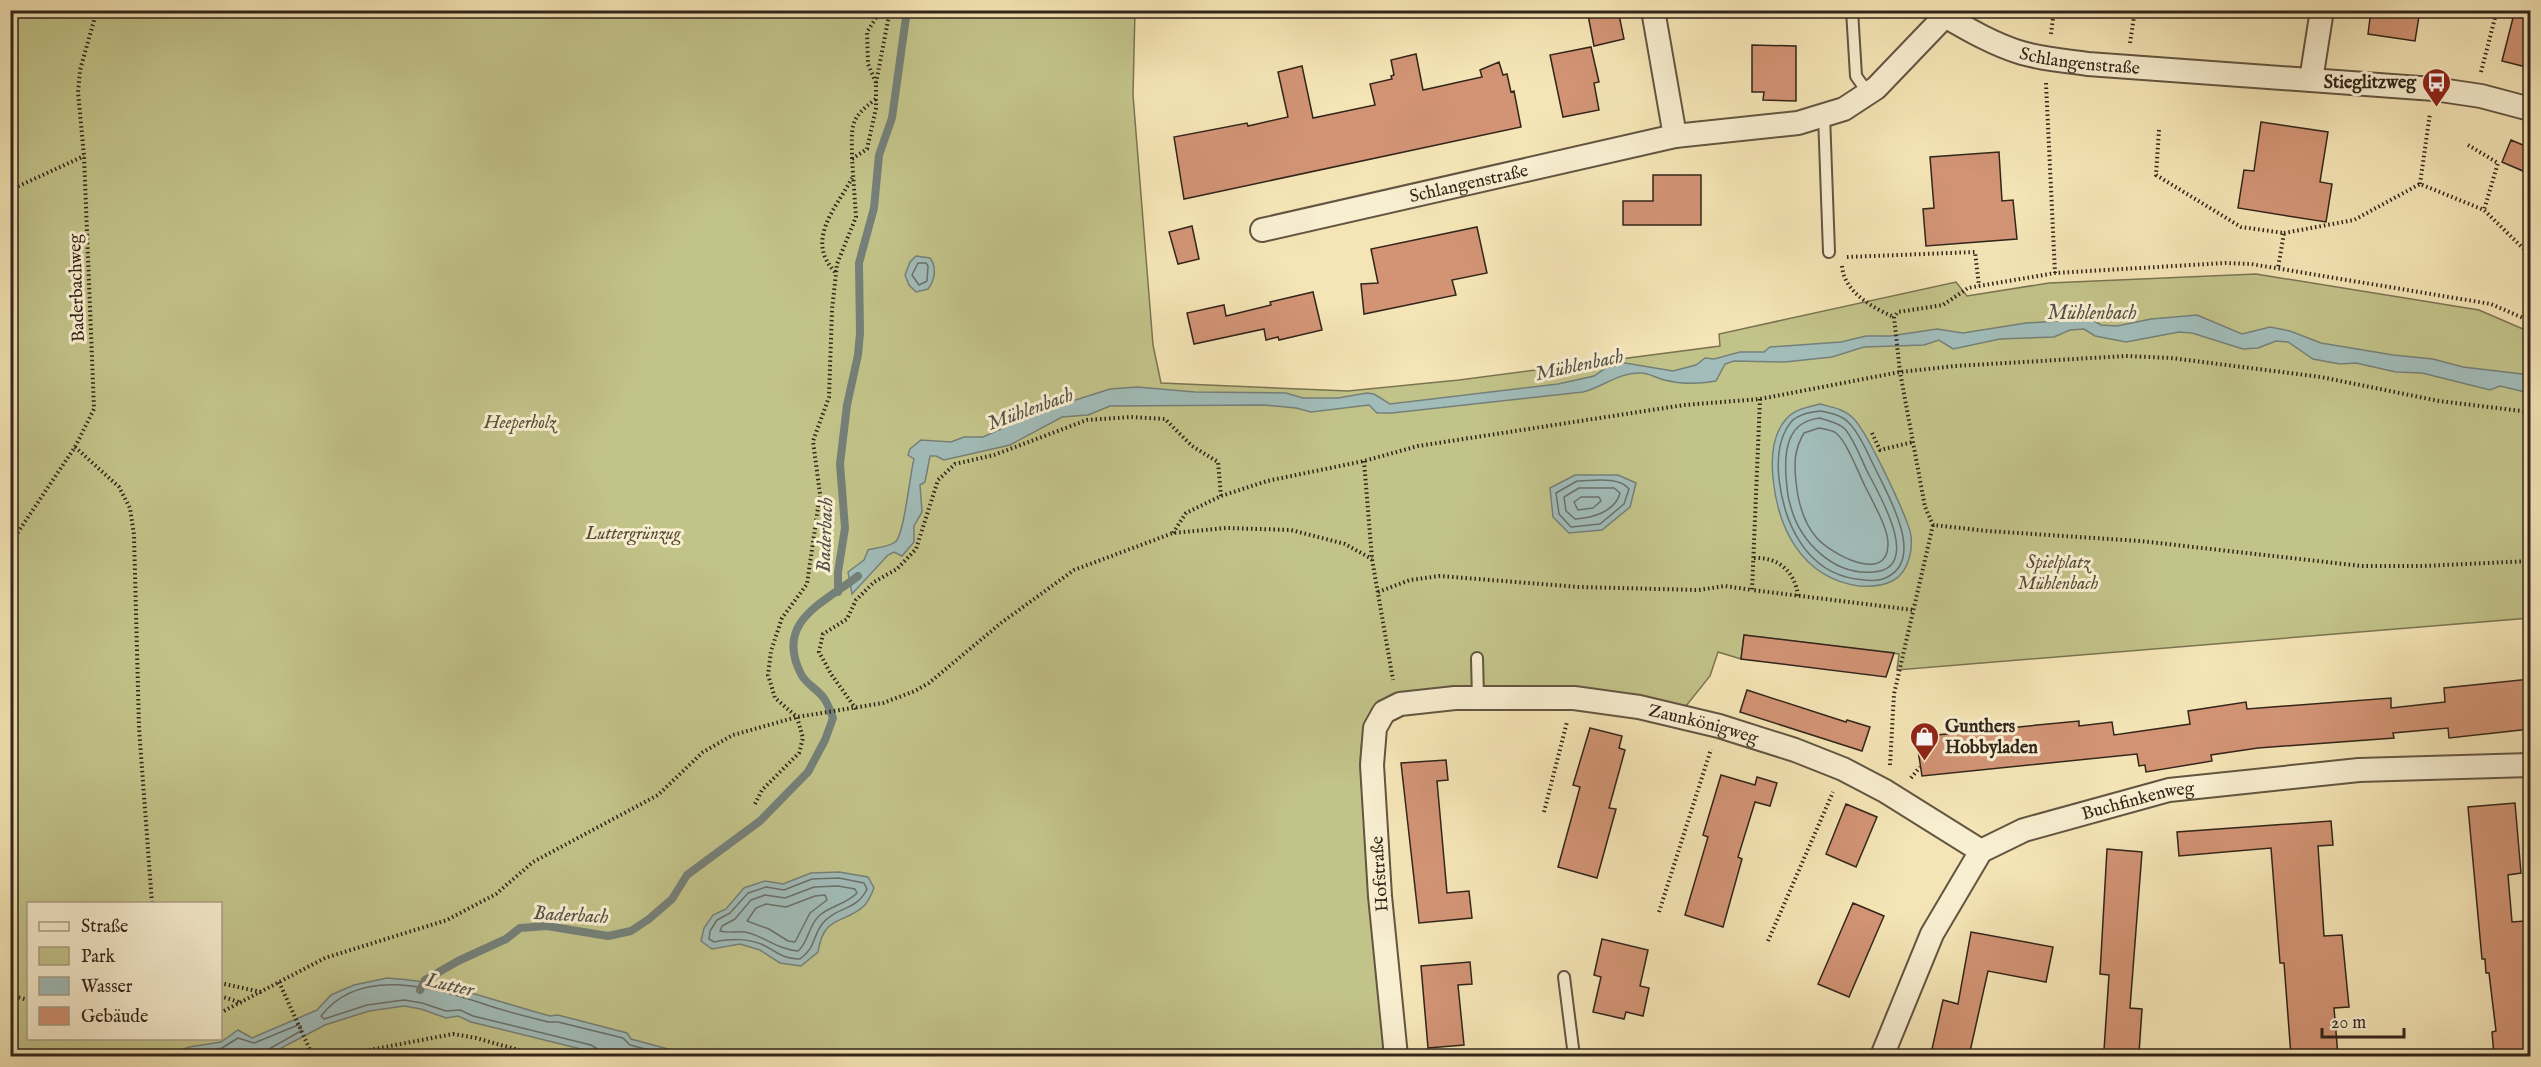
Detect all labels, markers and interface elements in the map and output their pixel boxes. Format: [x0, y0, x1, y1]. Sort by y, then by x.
street label: Schlangenstraße [2017, 43, 2141, 81]
bus stop icon: Stieglitzweg [2421, 66, 2453, 108]
place label: Stieglitzweg [2324, 72, 2417, 95]
street label: Schlangenstraße [1408, 160, 1531, 209]
street label: Baderbachweg [64, 233, 91, 343]
water label: Mühlenbach [2047, 301, 2137, 326]
water label: Mühlenbach [1533, 344, 1626, 387]
water label: Mühlenbach [984, 382, 1077, 436]
park label: Heeperholz [483, 412, 558, 435]
water label: Baderbach [812, 496, 839, 573]
park label: Luttergrünzug [584, 523, 682, 546]
park label: Spielplatz Mühlenbach [2018, 552, 2099, 596]
street label: Zaunkönigweg [1646, 700, 1761, 751]
place label: Gunthers Hobbyladen [1945, 716, 2038, 760]
shop icon: Gunthers Hobbyladen [1908, 720, 1940, 762]
street label: Buchfinkenweg [2079, 777, 2196, 827]
street label: Hofstraße [1366, 835, 1395, 912]
water label: Baderbach [533, 901, 610, 930]
legend [27, 902, 222, 1040]
text: Straße [81, 916, 128, 939]
text: Park [81, 946, 116, 969]
water label: Lutter [422, 968, 477, 1003]
text: Wasser [81, 976, 133, 999]
scale bar [2322, 1001, 2404, 1039]
text: Gebäude [81, 1006, 148, 1029]
text: 20 m [2331, 1012, 2366, 1035]

